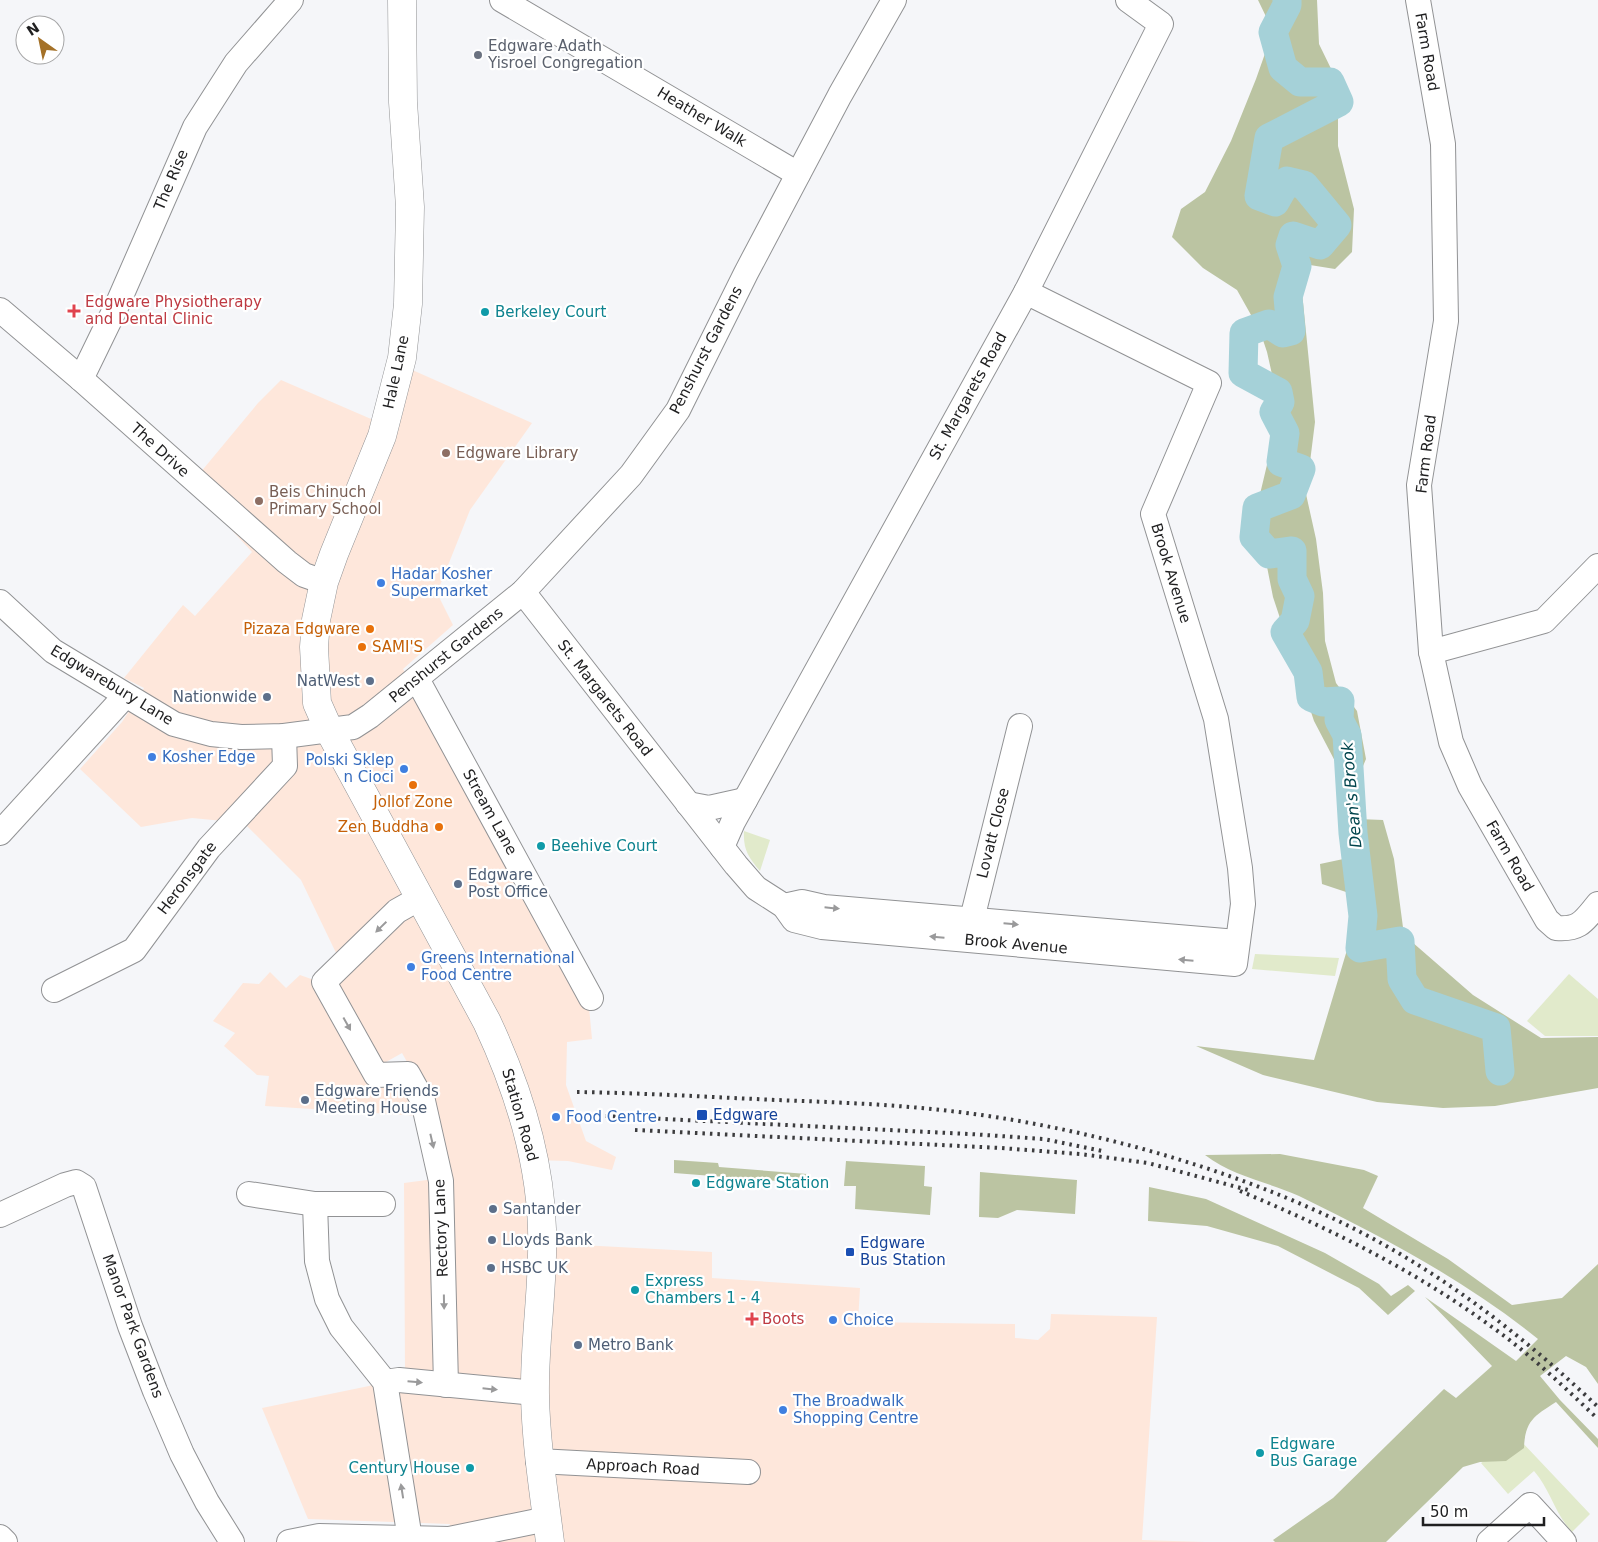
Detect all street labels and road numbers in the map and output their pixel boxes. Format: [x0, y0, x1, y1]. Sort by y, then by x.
street label: Farm Road [1411, 11, 1443, 93]
street label: Heather Walk [654, 83, 750, 151]
street label: The Rise [150, 147, 192, 214]
street label: Penshurst Gardens [666, 283, 746, 417]
street label: St. Margarets Road [925, 329, 1011, 463]
street label: Hale Lane [379, 333, 413, 411]
street label: Farm Road [1412, 414, 1440, 494]
street label: The Drive [126, 418, 193, 481]
street label: Brook Avenue [1147, 521, 1195, 625]
street label: Penshurst Gardens [385, 603, 507, 707]
street label: St. Margarets Road [554, 636, 656, 760]
street label: Edgwarebury Lane [47, 641, 177, 729]
street label: Stream Lane [459, 766, 521, 858]
street label: Lovatt Close [973, 786, 1013, 880]
street label: Farm Road [1482, 817, 1538, 895]
street label: Heronsgate [154, 838, 220, 918]
street label: Brook Avenue [964, 931, 1068, 957]
street label: Station Road [498, 1066, 542, 1164]
street label: Rectory Lane [430, 1179, 452, 1277]
street label: Manor Park Gardens [99, 1252, 167, 1401]
street label: Approach Road [586, 1455, 700, 1479]

